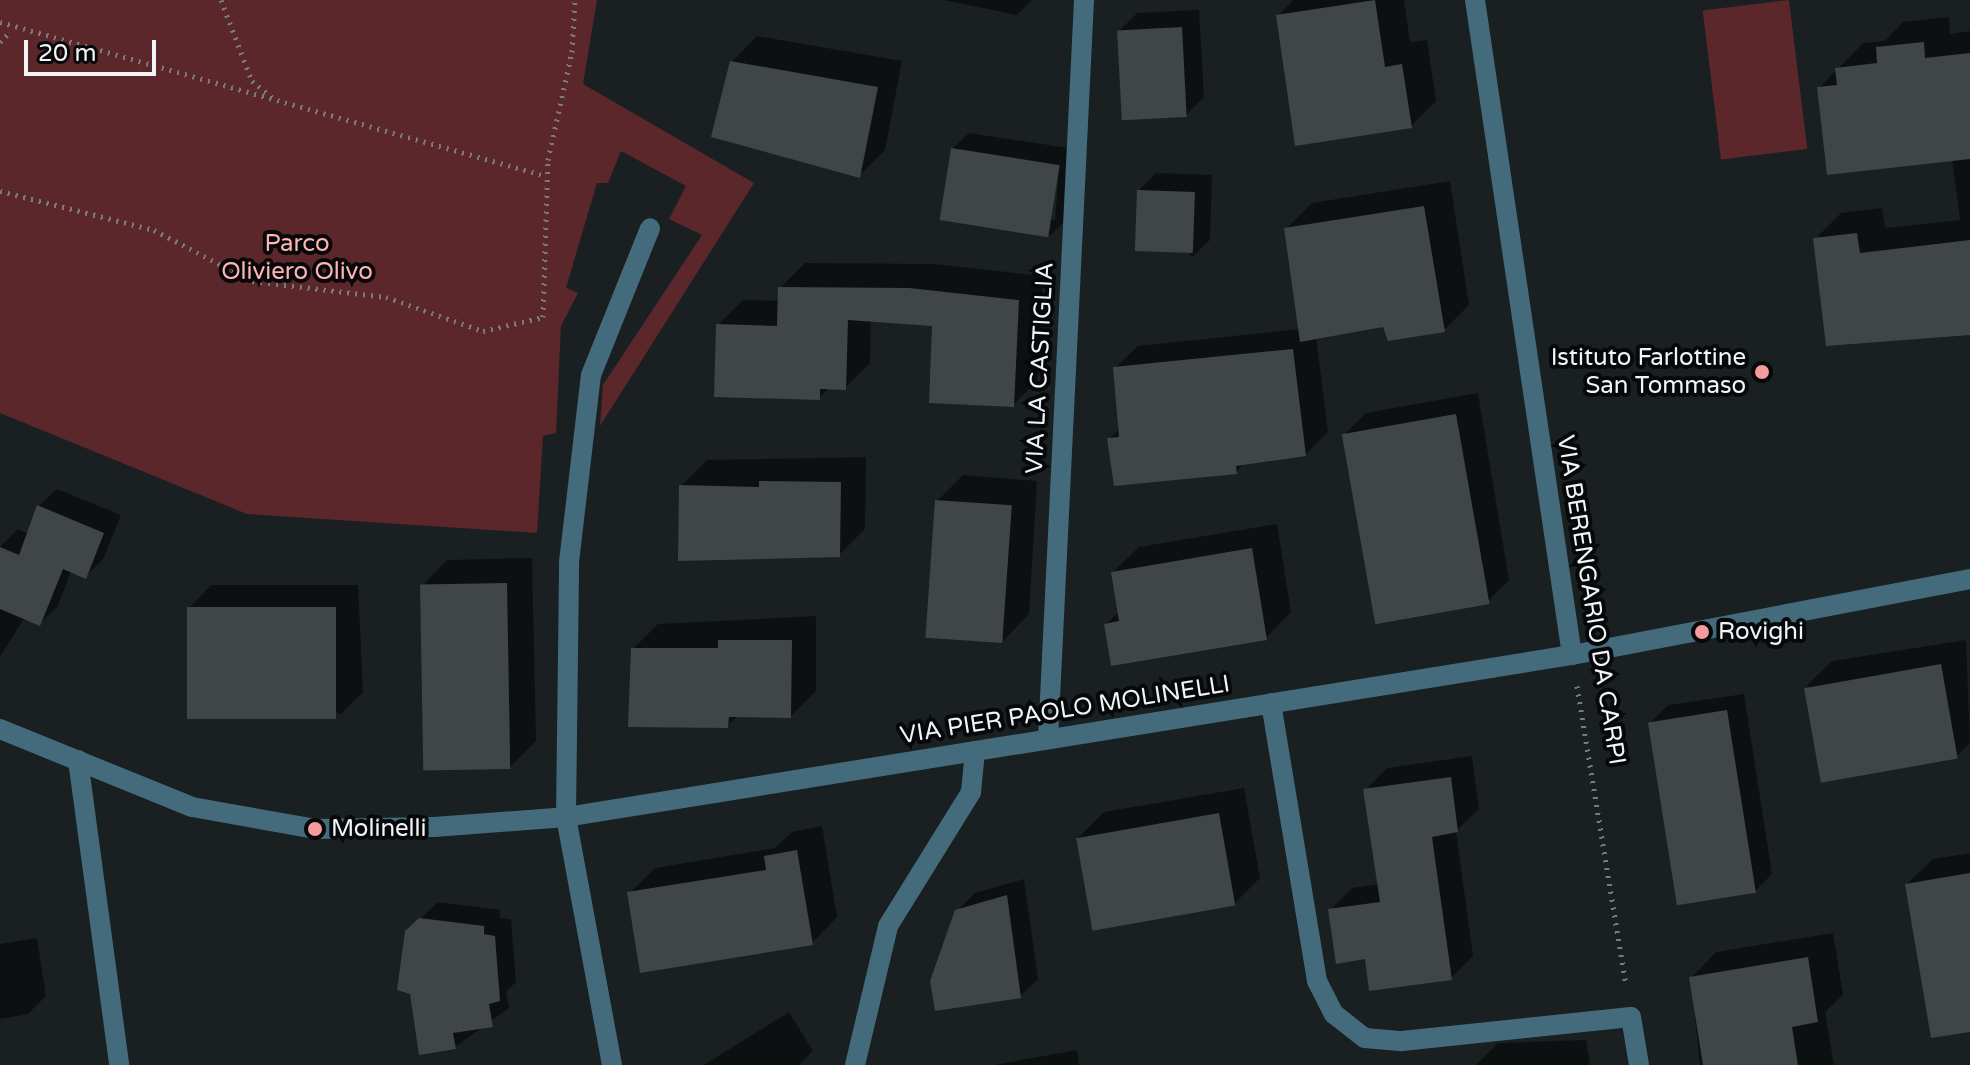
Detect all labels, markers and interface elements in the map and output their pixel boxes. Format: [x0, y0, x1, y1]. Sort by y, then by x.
scale bar [28, 24, 160, 74]
text: 20 m [38, 39, 96, 68]
park label: Parco Oliviero Olivo [221, 230, 373, 286]
street label: VIA LA CASTIGLIA [1020, 261, 1060, 475]
place label: Istituto Farlottine San Tommaso [1551, 344, 1746, 400]
marker: Istituto Farlottine San Tommaso [1753, 363, 1771, 381]
street label: VIA BERENGARIO DA CARPI [1551, 433, 1631, 767]
place label: Rovighi [1718, 618, 1804, 646]
marker: Rovighi [1693, 623, 1711, 641]
street label: VIA PIER PAOLO MOLINELLI [898, 670, 1232, 750]
place label: Molinelli [331, 815, 427, 843]
marker: Molinelli [306, 820, 324, 838]

